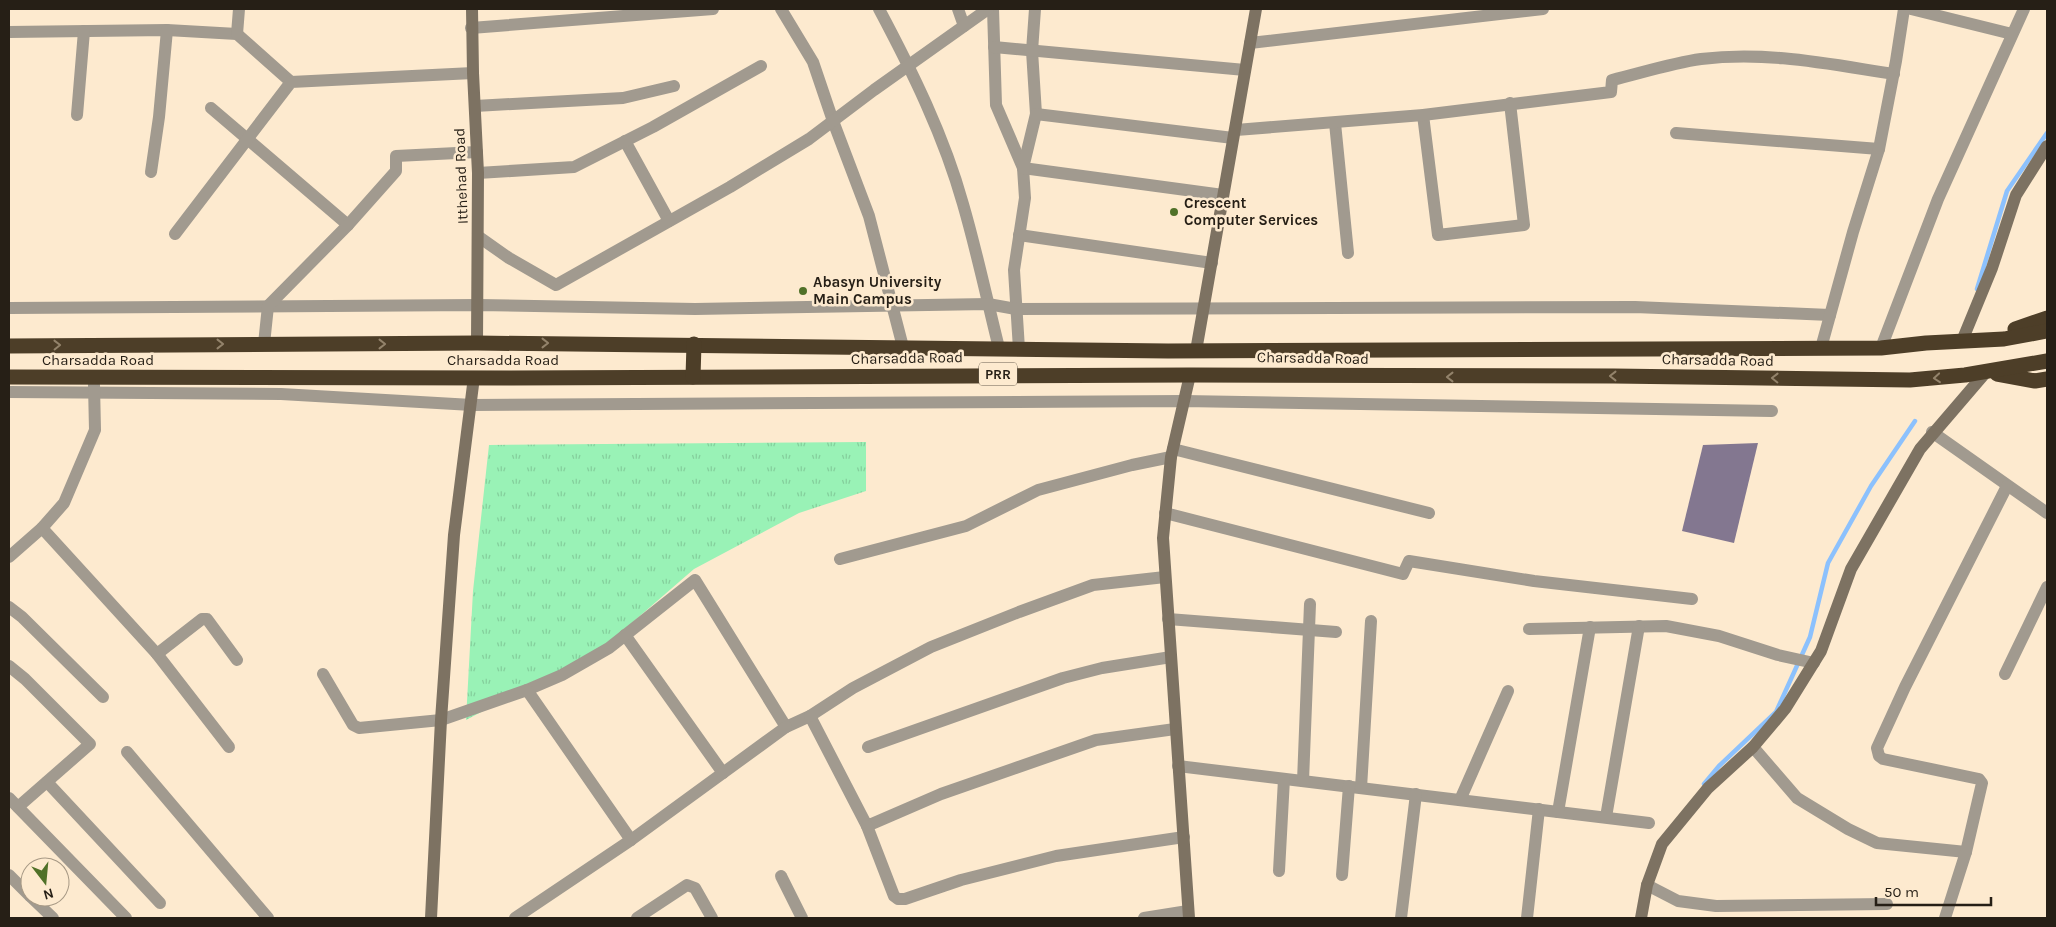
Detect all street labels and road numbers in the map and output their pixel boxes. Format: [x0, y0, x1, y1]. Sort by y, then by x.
street label: Itthehad Road [450, 127, 472, 225]
street label: Charsadda Road [851, 348, 963, 368]
street label: Charsadda Road [1257, 348, 1369, 368]
street label: Charsadda Road [1662, 350, 1774, 370]
street label: Charsadda Road [42, 351, 154, 369]
street label: Charsadda Road [447, 351, 559, 369]
road number: PRR [979, 362, 1017, 386]

